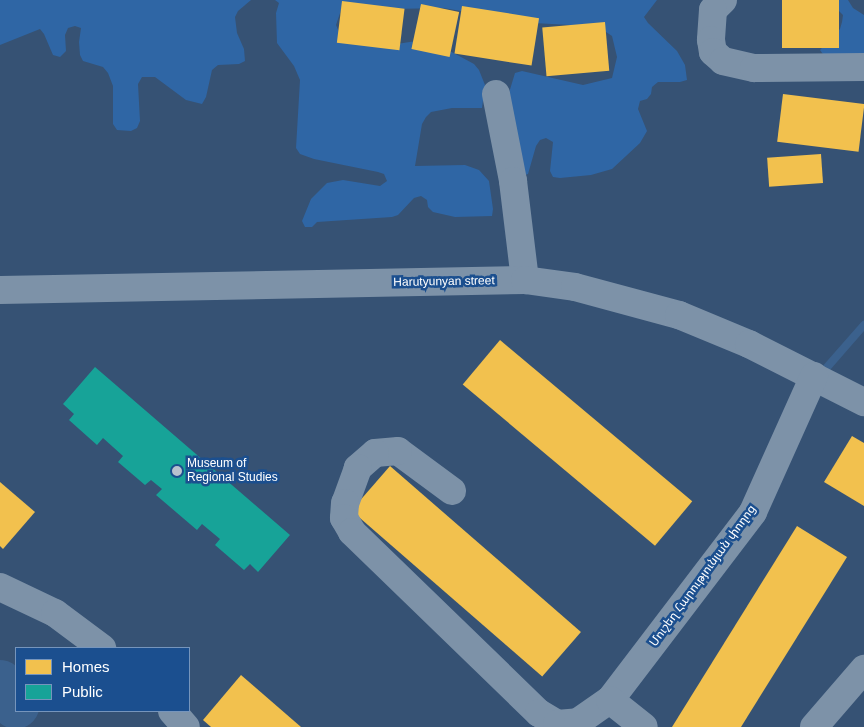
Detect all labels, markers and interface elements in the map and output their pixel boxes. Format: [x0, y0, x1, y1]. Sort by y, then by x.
street label: Harutyunyan street [393, 274, 495, 290]
place label: Museum of Regional Studies [187, 457, 278, 485]
marker: Museum of Regional Studies [171, 465, 183, 477]
street label: Մուշեղ Հարությունյան փողոց [647, 502, 759, 650]
legend [15, 647, 190, 712]
text: Homes [62, 658, 110, 675]
text: Public [62, 683, 103, 700]

